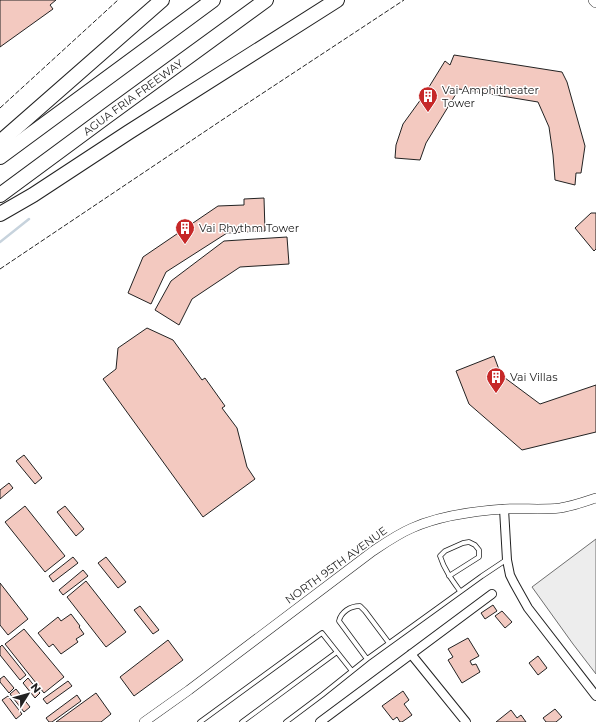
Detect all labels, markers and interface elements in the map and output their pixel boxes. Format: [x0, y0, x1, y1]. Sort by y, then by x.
street label: AGUA FRIA FREEWAY [80, 56, 186, 138]
place label: Vai Amphitheater Tower [442, 83, 539, 110]
building icon: Vai Amphitheater Tower [417, 85, 439, 113]
building icon: Vai Rhythm Tower [174, 217, 196, 245]
place label: Vai Rhythm Tower [199, 221, 299, 235]
building icon: Vai Villas [485, 366, 507, 394]
place label: Vai Villas [510, 370, 558, 384]
street label: NORTH 95TH AVENUE [282, 523, 390, 607]
north arrow [8, 674, 48, 714]
text: N [28, 680, 44, 696]

